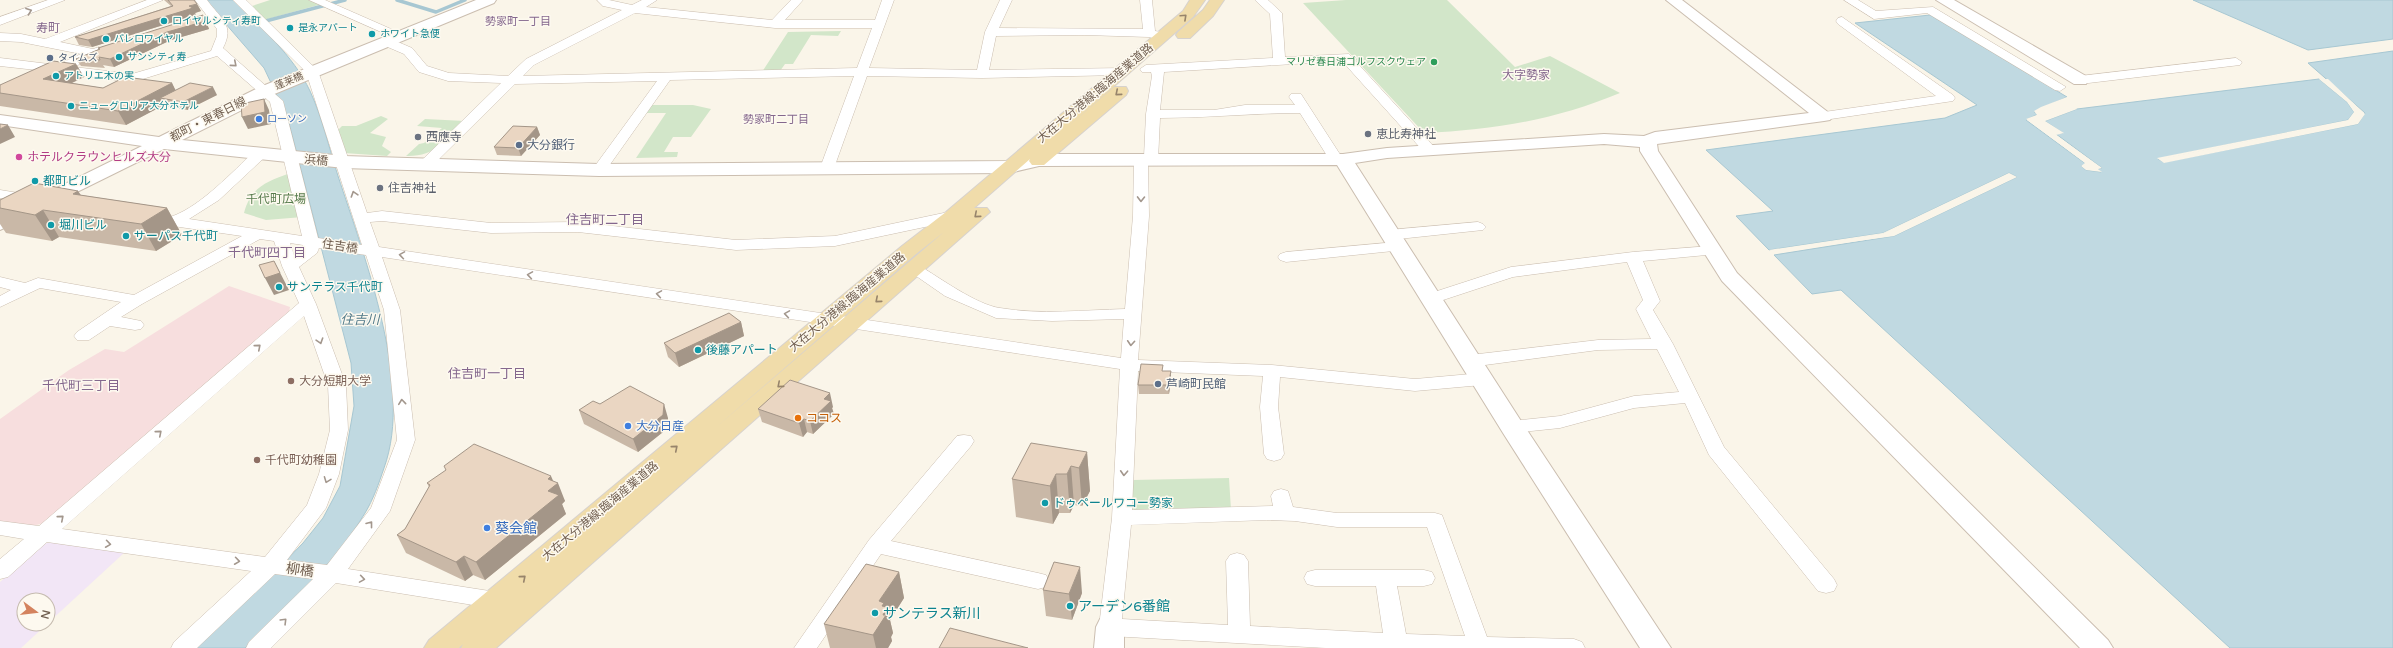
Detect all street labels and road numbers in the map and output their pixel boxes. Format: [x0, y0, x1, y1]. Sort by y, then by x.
street label: 大在大分港線;臨海産業道路 [1034, 40, 1156, 146]
street label: 蓬莱橋 [273, 70, 305, 92]
street label: 都町・東春日線 [167, 94, 249, 144]
street label: 浜橋 [303, 152, 329, 168]
street label: 住吉橋 [321, 236, 359, 256]
street label: 大在大分港線;臨海産業道路 [786, 249, 908, 355]
street label: 大在大分港線;臨海産業道路 [539, 458, 661, 564]
street label: 柳橋 [285, 560, 315, 580]

